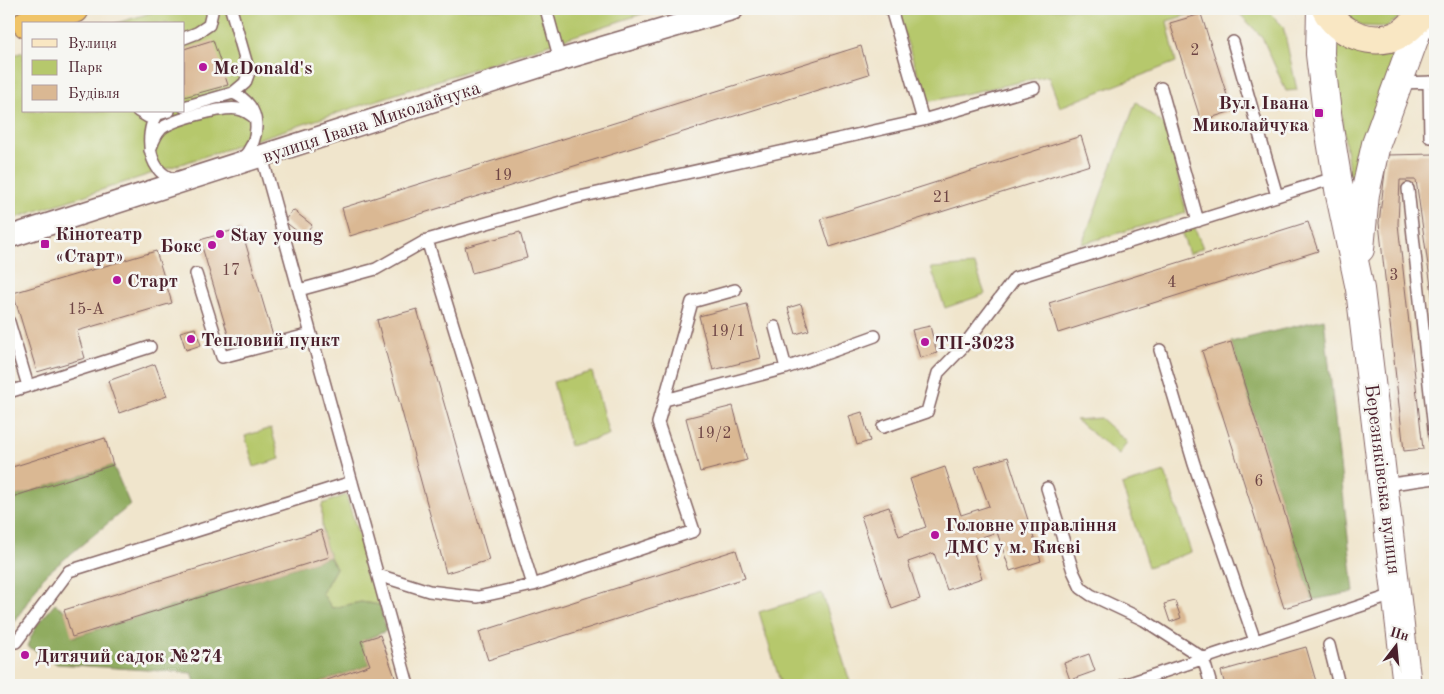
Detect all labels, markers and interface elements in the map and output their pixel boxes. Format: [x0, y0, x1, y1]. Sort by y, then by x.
legend [22, 22, 185, 112]
text: Вулиця [68, 37, 117, 52]
house number: 2 [1190, 43, 1200, 59]
place label: McDonald's [213, 60, 312, 79]
text: Парк [68, 61, 103, 76]
marker: McDonald's [197, 61, 209, 73]
street label: вулиця Івана Миколайчука [261, 79, 483, 168]
text: Будівля [68, 87, 120, 102]
place label: Вул. Івана Миколайчука [1192, 95, 1309, 136]
marker: Вул. Івана Миколайчука [1313, 107, 1325, 119]
house number: 19 [494, 168, 512, 184]
house number: 21 [933, 190, 951, 206]
place label: Кінотеатр «Старт» [55, 226, 142, 267]
place label: Stay young [230, 227, 324, 246]
marker: Stay young [214, 228, 226, 240]
marker: Кінотеатр «Старт» [39, 238, 51, 250]
place label: Бокс [160, 238, 202, 257]
marker: Бокс [206, 239, 218, 251]
house number: 17 [222, 263, 240, 279]
house number: 3 [1389, 268, 1399, 284]
place label: Старт [127, 273, 178, 292]
marker: Старт [111, 274, 123, 286]
house number: 4 [1167, 275, 1177, 291]
house number: 15-А [68, 302, 104, 318]
house number: 19/1 [710, 324, 746, 340]
place label: Тепловий пункт [201, 332, 340, 351]
marker: Тепловий пункт [185, 333, 197, 345]
place label: ТП-3023 [935, 335, 1015, 354]
marker: ТП-3023 [919, 336, 931, 348]
street label: Березняківська вулиця [1360, 383, 1403, 576]
house number: 19/2 [696, 426, 732, 442]
house number: 6 [1254, 474, 1264, 490]
place label: Головне управління ДМС у м. Києві [945, 517, 1117, 558]
marker: Головне управління ДМС у м. Києві [929, 529, 941, 541]
north arrow [1372, 622, 1422, 672]
text: Пн [1388, 625, 1411, 644]
place label: Дитячий садок №274 [35, 648, 223, 667]
marker: Дитячий садок №274 [19, 649, 31, 661]

